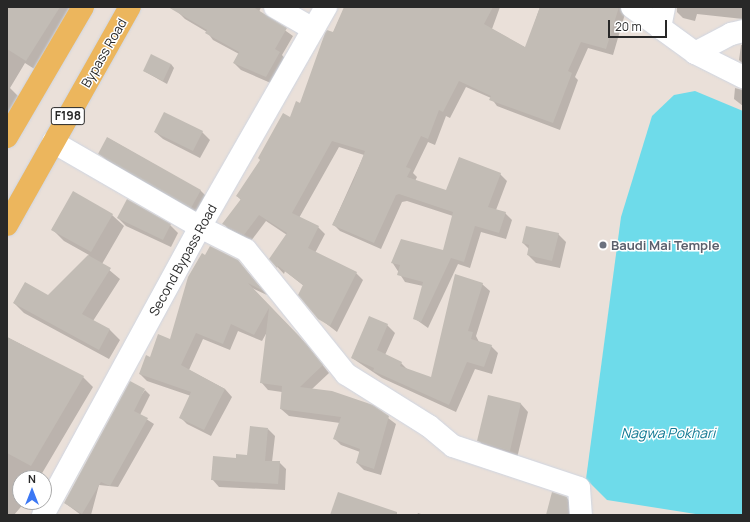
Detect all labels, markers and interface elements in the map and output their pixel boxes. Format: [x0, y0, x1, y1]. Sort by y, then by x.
scale bar [610, 12, 669, 38]
street label: Bypass Road [78, 16, 130, 90]
text: 20 m [615, 18, 642, 35]
road number: F198 [50, 106, 86, 126]
street label: Second Bypass Road [146, 202, 220, 318]
place label: Baudi Mai Temple [611, 237, 720, 253]
marker: Baudi Mai Temple [598, 240, 608, 250]
water label: Nagwa Pokhari [621, 425, 715, 441]
north arrow [12, 470, 52, 510]
text: N [28, 471, 36, 486]

